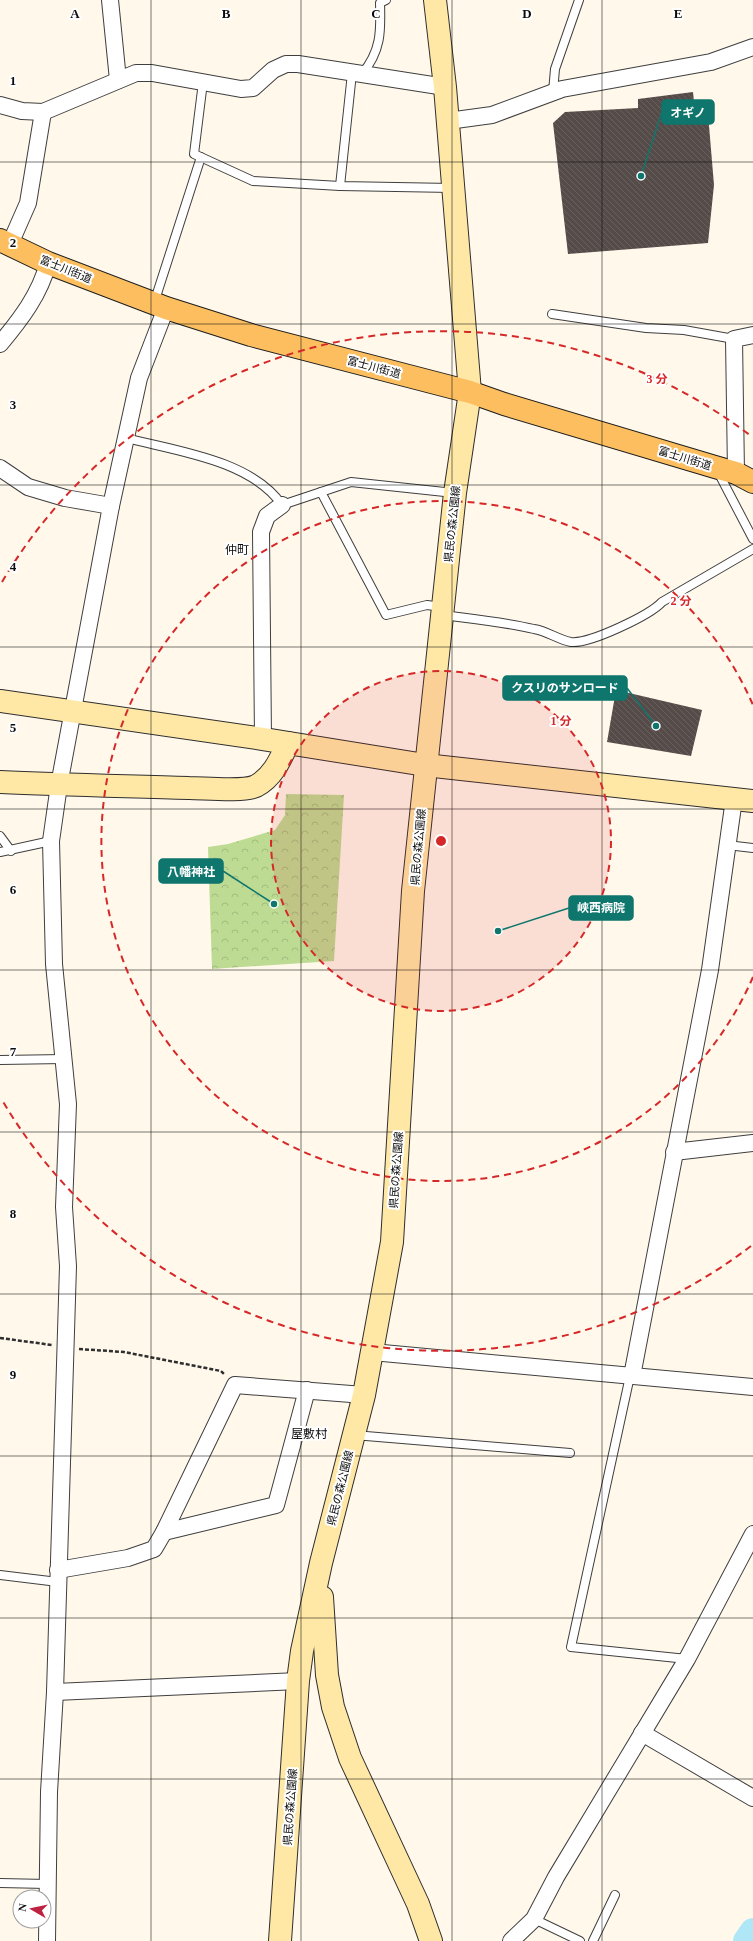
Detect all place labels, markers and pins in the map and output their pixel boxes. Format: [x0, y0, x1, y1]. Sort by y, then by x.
callout: オギノ [662, 100, 714, 124]
callout: クスリのサンロード [503, 676, 627, 700]
centre of rings [434, 834, 448, 848]
callout: 八幡神社 [159, 859, 223, 883]
callout: 峡西病院 [569, 896, 633, 920]

